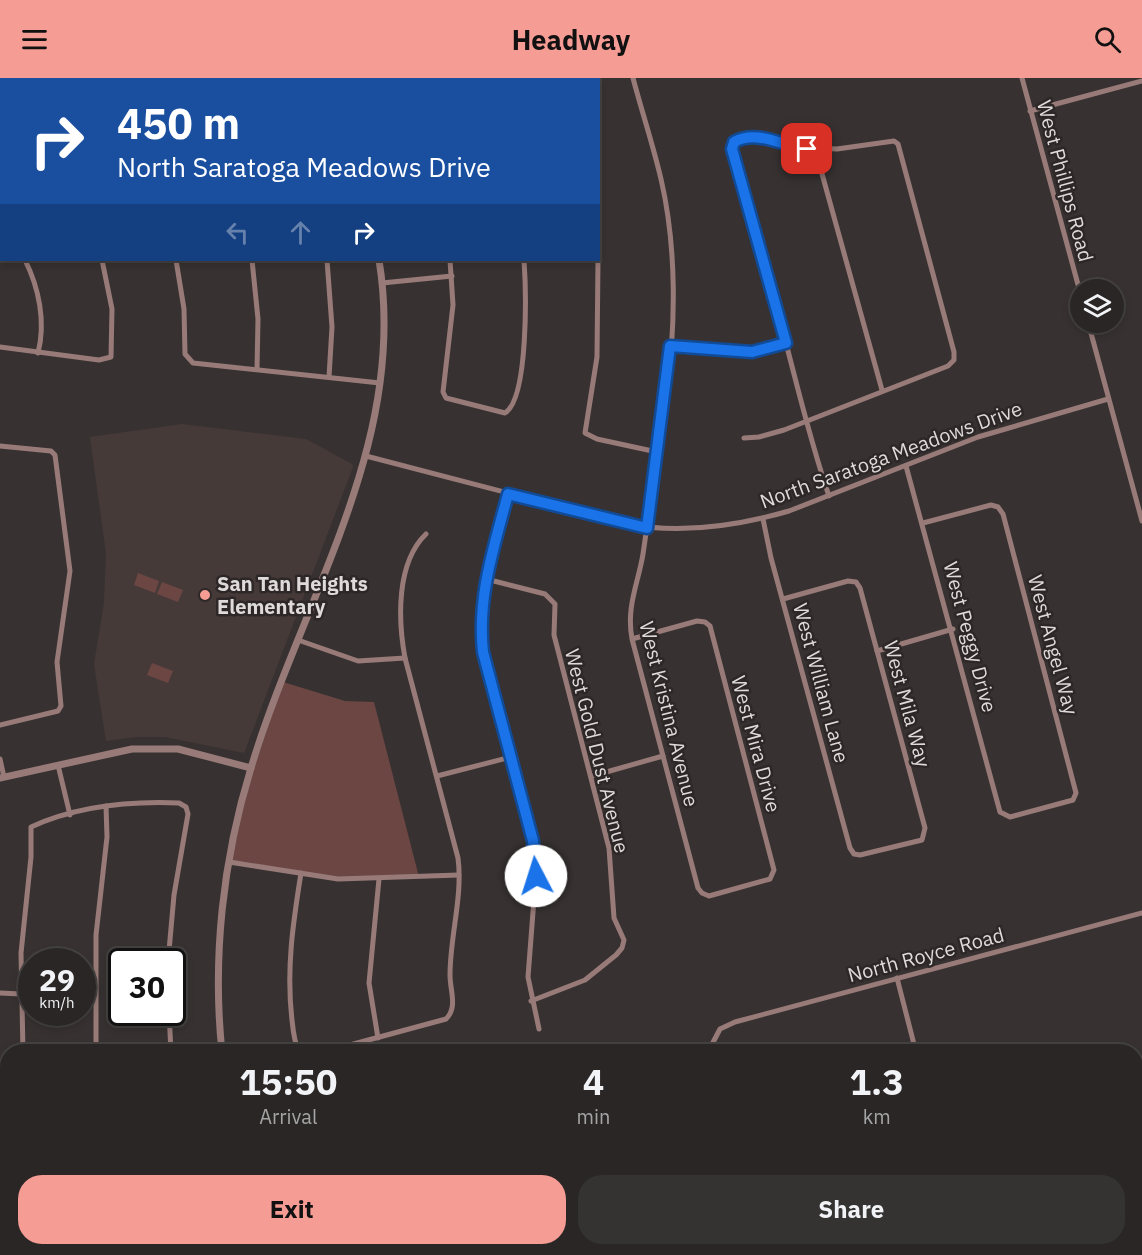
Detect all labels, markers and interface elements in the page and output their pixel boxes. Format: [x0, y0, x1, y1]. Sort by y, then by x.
text: Headway [512, 22, 630, 57]
icon: menu [18, 23, 51, 56]
icon: search [1091, 23, 1124, 56]
text: 450 m [117, 96, 240, 151]
street label: West Phillips Road [1031, 97, 1100, 265]
icon: right [18, 102, 96, 180]
pin [781, 123, 832, 174]
icon: arrive [790, 132, 823, 165]
text: North Saratoga Meadows Drive [117, 149, 491, 184]
icon: left [221, 216, 254, 249]
icon: ahead [284, 216, 317, 249]
icon: right [347, 216, 380, 249]
map controls [1070, 279, 1124, 333]
button: layers [1070, 279, 1124, 333]
street label: North Saratoga Meadows Drive [756, 394, 1026, 515]
street label: West Peggy Drive [937, 559, 1004, 715]
place label: San Tan Heights Elementary [217, 570, 368, 620]
street label: West Angel Way [1022, 572, 1085, 718]
marker: San Tan Heights Elementary [198, 588, 212, 602]
street label: West William Lane [787, 600, 856, 766]
street label: West Kristina Avenue [633, 619, 706, 809]
street label: West Mila Way [878, 638, 937, 770]
street label: West Gold Dust Avenue [559, 646, 636, 856]
street label: West Mira Drive [725, 673, 788, 815]
position arrow [504, 844, 568, 908]
street label: North Royce Road [845, 921, 1007, 988]
speed limit sign: 30 [108, 948, 186, 1026]
text: 29 [39, 960, 75, 999]
text: km/h [39, 993, 75, 1012]
text: 15:50 [239, 1058, 337, 1105]
text: 4 [583, 1058, 604, 1105]
text: 1.3 [849, 1058, 904, 1105]
text: Arrival [259, 1103, 317, 1130]
text: min [577, 1103, 610, 1130]
text: km [863, 1103, 891, 1130]
button: Exit [18, 1175, 566, 1244]
button: Share [578, 1175, 1125, 1244]

